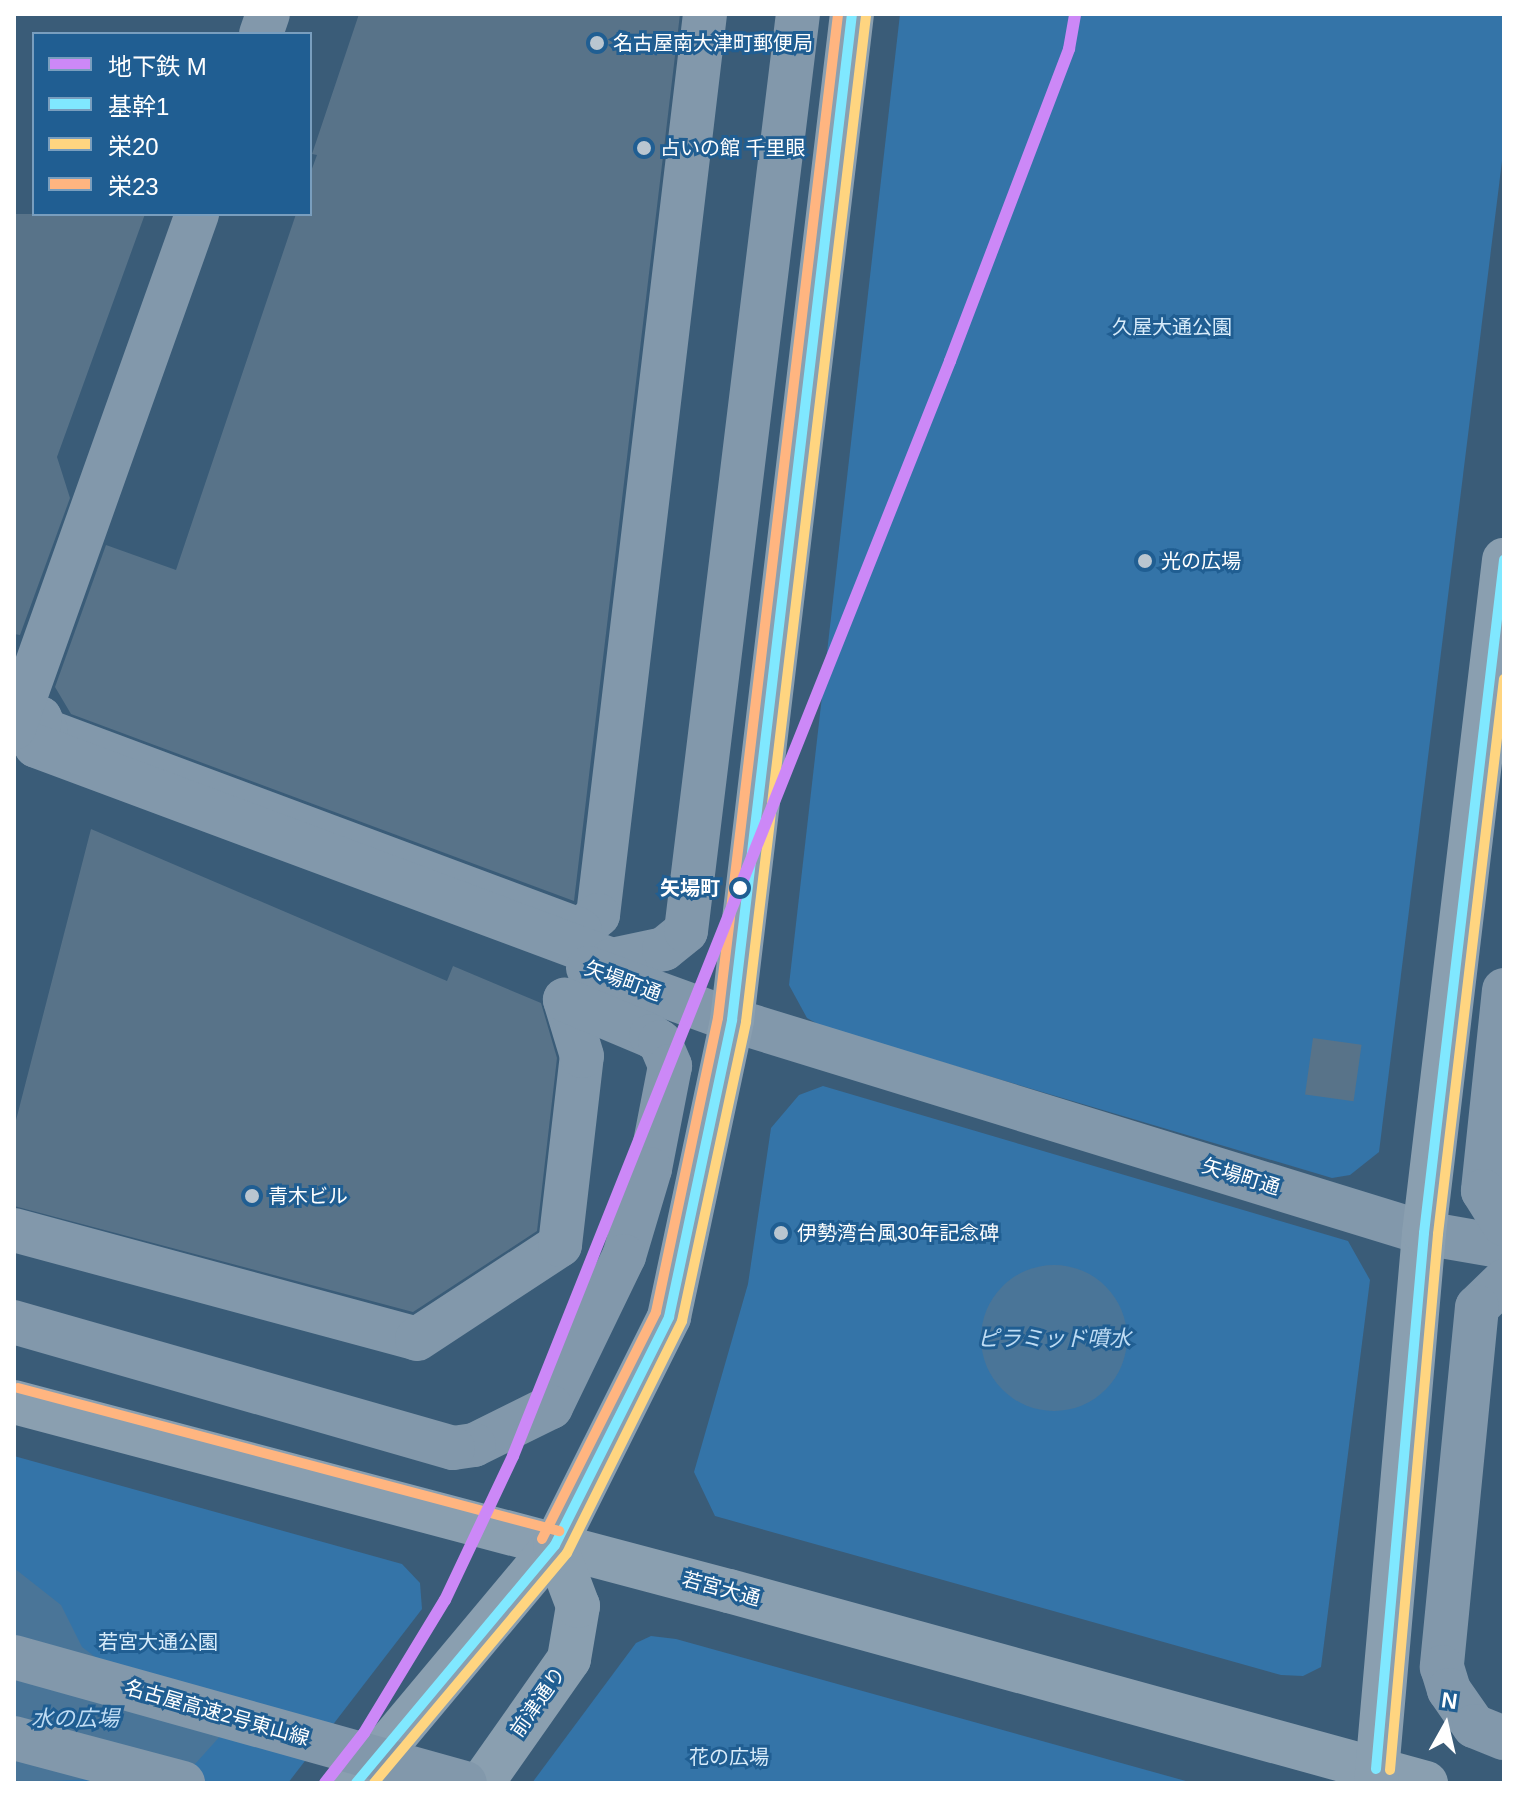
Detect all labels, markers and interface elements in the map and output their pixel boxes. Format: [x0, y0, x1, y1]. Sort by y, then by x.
place label: 名古屋南大津町郵便局 [613, 31, 813, 55]
legend [32, 32, 312, 216]
marker: 名古屋南大津町郵便局 [588, 34, 606, 52]
text: 地下鉄 M [108, 53, 207, 80]
text: 基幹1 [108, 93, 169, 120]
text: 栄20 [108, 133, 159, 160]
place label: 占いの館 千里眼 [660, 136, 806, 160]
marker: 占いの館 千里眼 [635, 139, 653, 157]
text: 栄23 [108, 173, 159, 200]
park label: 久屋大通公園 [1112, 315, 1232, 339]
place label: 光の広場 [1161, 549, 1241, 573]
marker: 光の広場 [1136, 552, 1154, 570]
marker: 矢場町 [727, 875, 753, 901]
place label: 矢場町 [660, 876, 720, 900]
street label: 矢場町通 [581, 956, 665, 1006]
street label: 矢場町通 [1199, 1154, 1283, 1200]
place label: 青木ビル [268, 1184, 348, 1208]
marker: 青木ビル [243, 1187, 261, 1205]
place label: 伊勢湾台風30年記念碑 [797, 1221, 999, 1245]
marker: 伊勢湾台風30年記念碑 [772, 1224, 790, 1242]
water label: ピラミッド噴水 [977, 1326, 1131, 1352]
street label: 若宮大通 [679, 1567, 763, 1611]
park label: 若宮大通公園 [98, 1630, 218, 1654]
street label: 前津通り [505, 1662, 571, 1742]
street label: 名古屋高速2号東山線 [122, 1675, 312, 1751]
north arrow [1406, 1685, 1486, 1765]
text: N [1440, 1687, 1459, 1714]
water label: 水の広場 [31, 1706, 119, 1732]
park label: 花の広場 [689, 1745, 769, 1769]

